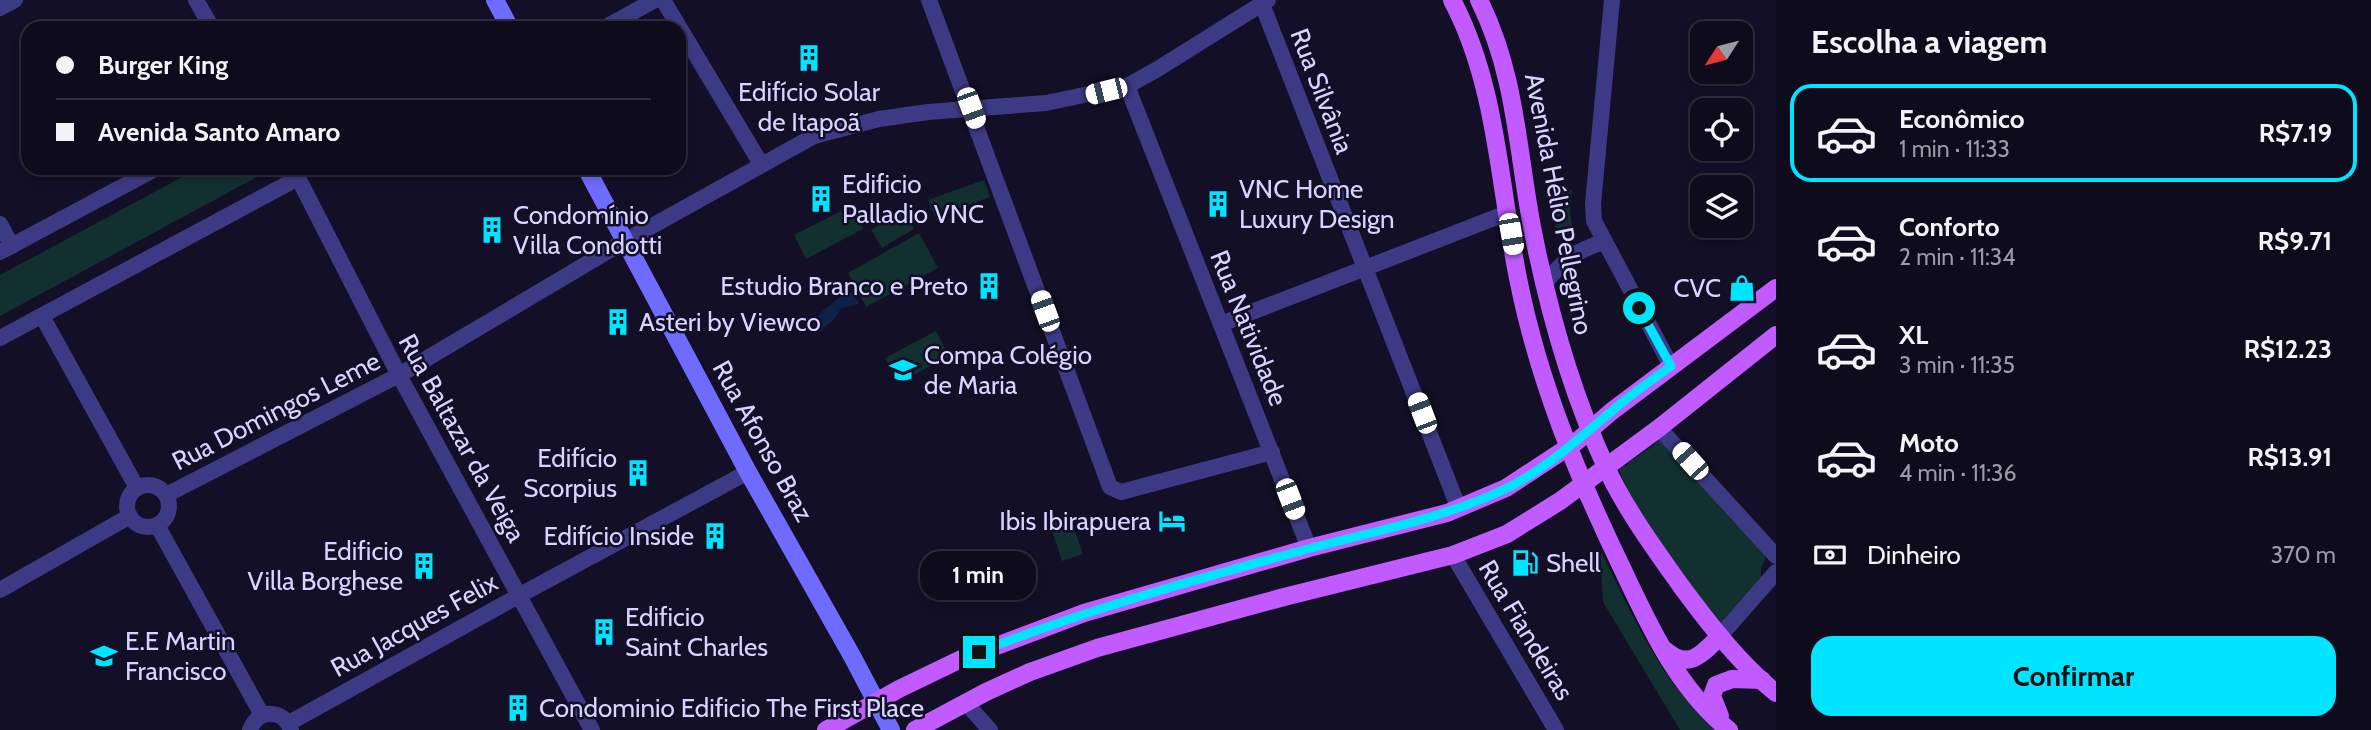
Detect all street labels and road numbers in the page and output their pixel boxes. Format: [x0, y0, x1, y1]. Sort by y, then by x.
street label: Rua Silvânia [1284, 24, 1361, 159]
street label: Avenida Hélio Pellegrino [1518, 71, 1600, 337]
street label: Rua Natividade [1203, 246, 1295, 410]
street label: Rua Baltazar da Veiga [392, 328, 533, 548]
street label: Rua Domingos Leme [167, 345, 385, 477]
street label: Rua Afonso Braz [706, 355, 820, 527]
street label: Rua Fiandeiras [1472, 554, 1580, 706]
street label: Rua Jacques Felix [325, 566, 503, 684]

